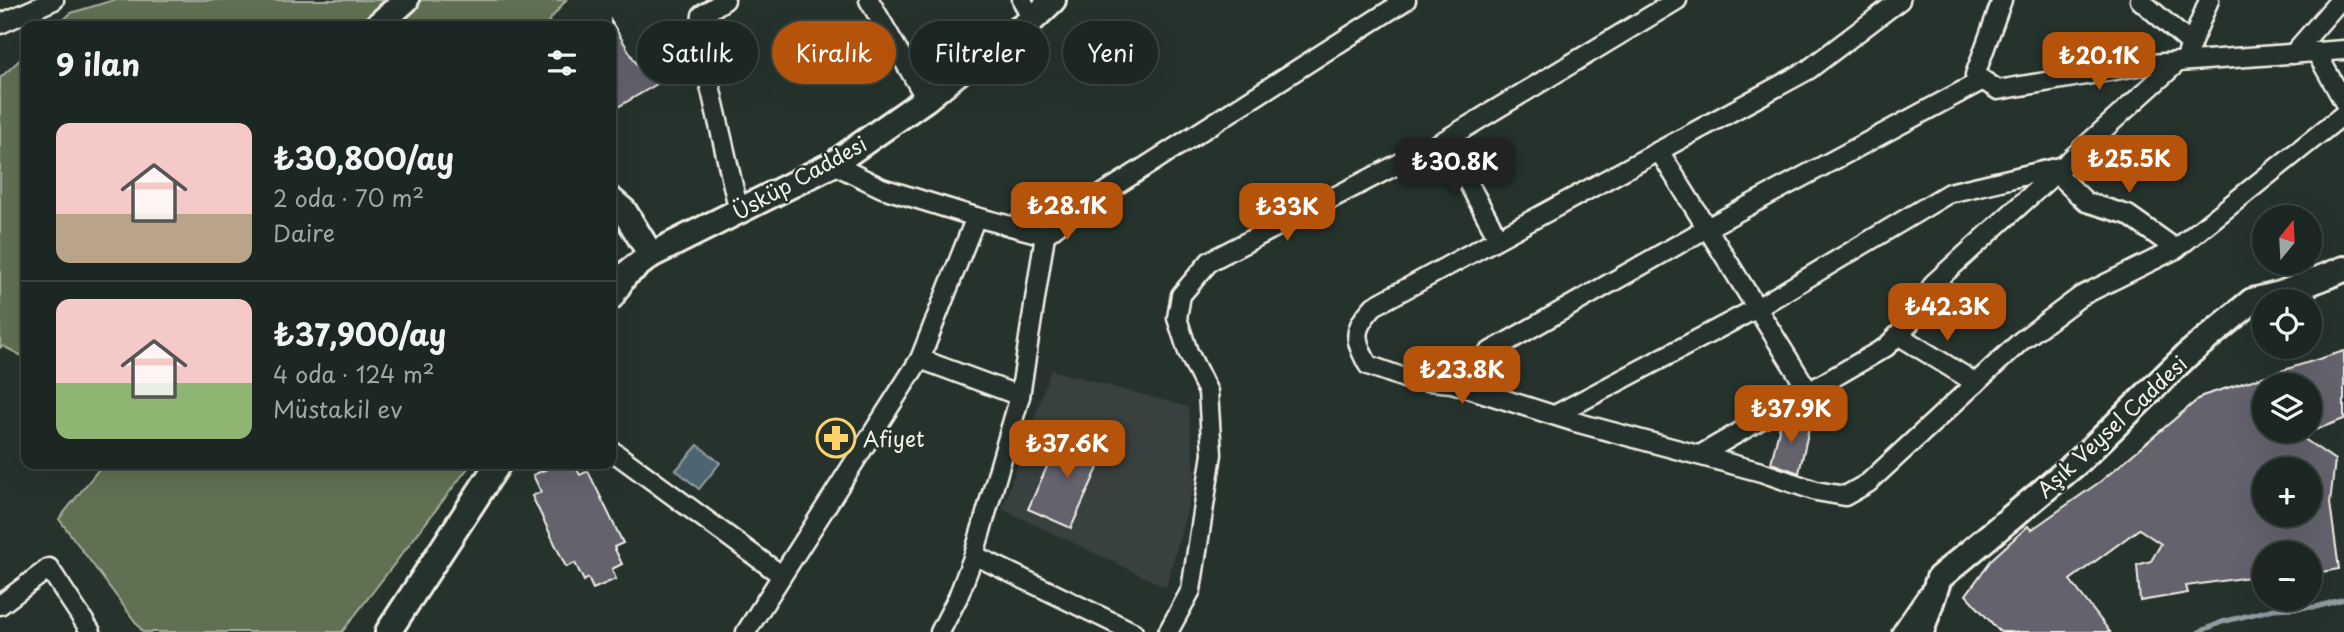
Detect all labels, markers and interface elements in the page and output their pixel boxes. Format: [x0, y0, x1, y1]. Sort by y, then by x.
chip: Satılık [637, 21, 758, 84]
chip: Kiralık [772, 21, 896, 84]
chip: Filtreler [910, 21, 1049, 84]
chip: Yeni [1063, 21, 1158, 84]
pin: ₺20.1K [2042, 32, 2156, 92]
text: ₺20.1K [2058, 37, 2140, 72]
text: 9 ilan [56, 41, 140, 86]
icon: filters [543, 44, 581, 82]
street label: Üsküp Caddesi [726, 127, 872, 227]
text: ₺30,800/ay [273, 135, 454, 180]
pin: ₺25.5K [2072, 136, 2186, 195]
pin: ₺30.8K [1398, 138, 1512, 198]
text: ₺25.5K [2087, 140, 2171, 175]
text: ₺30.8K [1411, 143, 1499, 178]
icon: home [112, 151, 196, 235]
text: 2 oda · 70 m² [273, 180, 424, 215]
pin: ₺28.1K [1010, 182, 1124, 242]
pin: ₺33K [1246, 184, 1328, 243]
text: ₺28.1K [1027, 187, 1107, 222]
text: ₺33K [1255, 188, 1319, 223]
north arrow [2252, 205, 2322, 275]
map controls [2252, 205, 2322, 611]
text: Daire [273, 215, 335, 250]
pin: ₺42.3K [1890, 284, 2004, 343]
text: ₺42.3K [1904, 288, 1990, 323]
button: locate [2252, 289, 2322, 359]
text: ₺37,900/ay [273, 311, 446, 356]
icon: home [112, 327, 196, 411]
pin: ₺23.8K [1405, 346, 1519, 406]
street label: Aşık Veysel Caddesi [2028, 348, 2194, 504]
text: ₺23.8K [1419, 351, 1505, 386]
text: 4 oda · 124 m² [273, 356, 435, 391]
button: layers [2252, 373, 2322, 443]
pin: ₺37.9K [1734, 386, 1848, 445]
text: ₺37.9K [1751, 390, 1831, 425]
text: Müstakil ev [273, 391, 402, 426]
pharmacy icon: Afiyet [815, 417, 857, 459]
pin: ₺37.6K [1010, 420, 1124, 480]
place label: Afiyet [863, 422, 925, 454]
text: ₺37.6K [1025, 425, 1109, 460]
button: + [2252, 457, 2322, 527]
button: − [2252, 541, 2322, 611]

